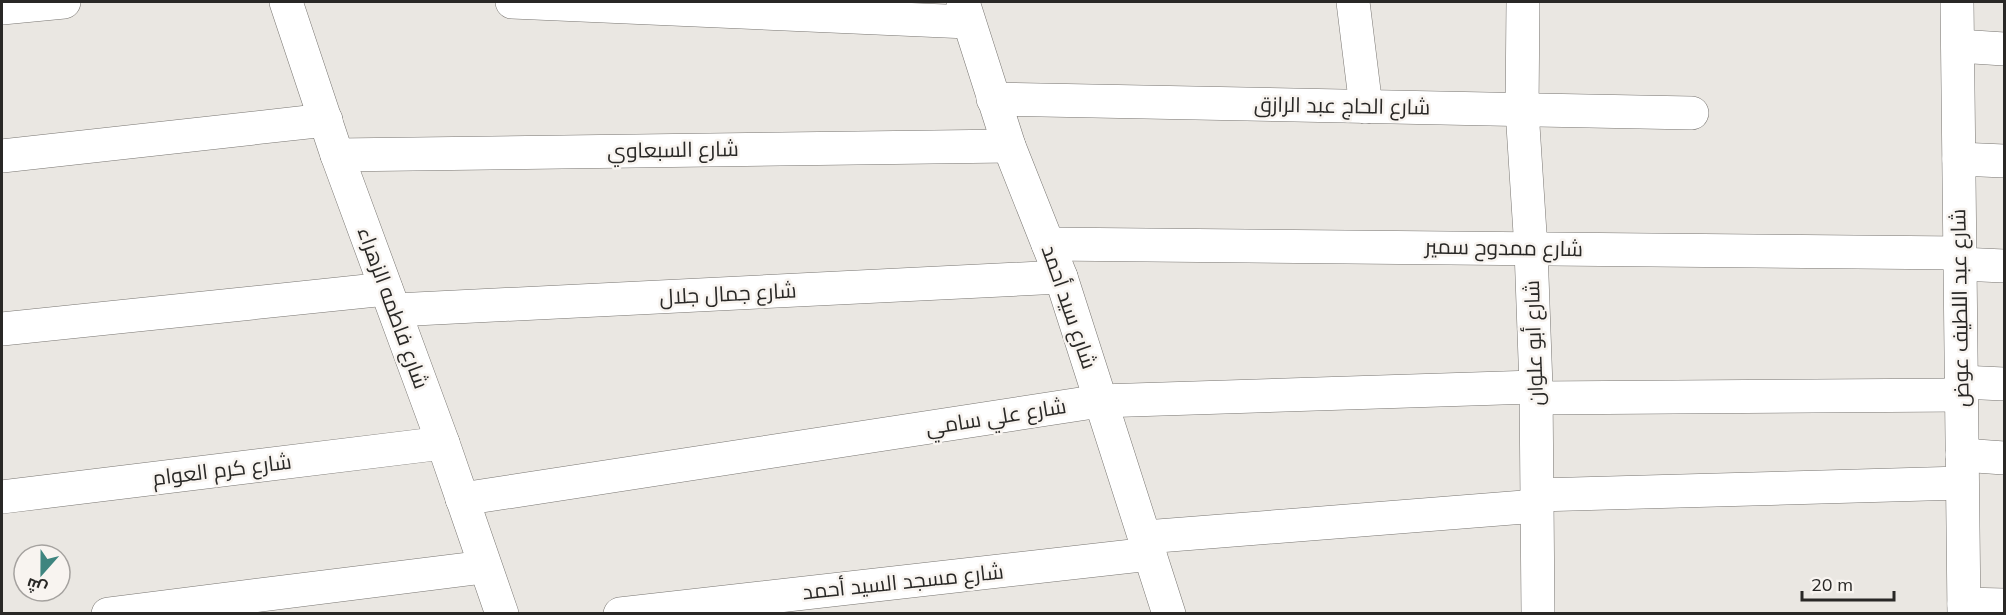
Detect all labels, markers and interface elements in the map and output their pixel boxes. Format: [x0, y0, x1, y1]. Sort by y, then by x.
street label: شارع الحاج عبد الرازق [1254, 90, 1430, 122]
street label: شارع السبعاوي [607, 135, 739, 167]
street label: شارع عبد اللطيف عوض [1944, 209, 1976, 407]
street label: شارع فاطمه الزهراء [351, 223, 435, 393]
street label: شارع ممدوح سمير [1424, 233, 1583, 263]
street label: شارع سيد أحمد [1035, 241, 1103, 373]
street label: شارع جمال جلال [659, 276, 797, 312]
street label: شارع أبو علوان [1518, 280, 1550, 406]
street label: شارع علي سامي [924, 392, 1069, 444]
street label: شارع كرم العوام [151, 448, 293, 492]
north arrow [12, 543, 72, 603]
street label: شارع مسجد السيد أحمد [801, 558, 1005, 606]
scale bar [1802, 564, 1894, 602]
text: 20 m [1811, 573, 1853, 596]
text: ش [23, 574, 50, 600]

